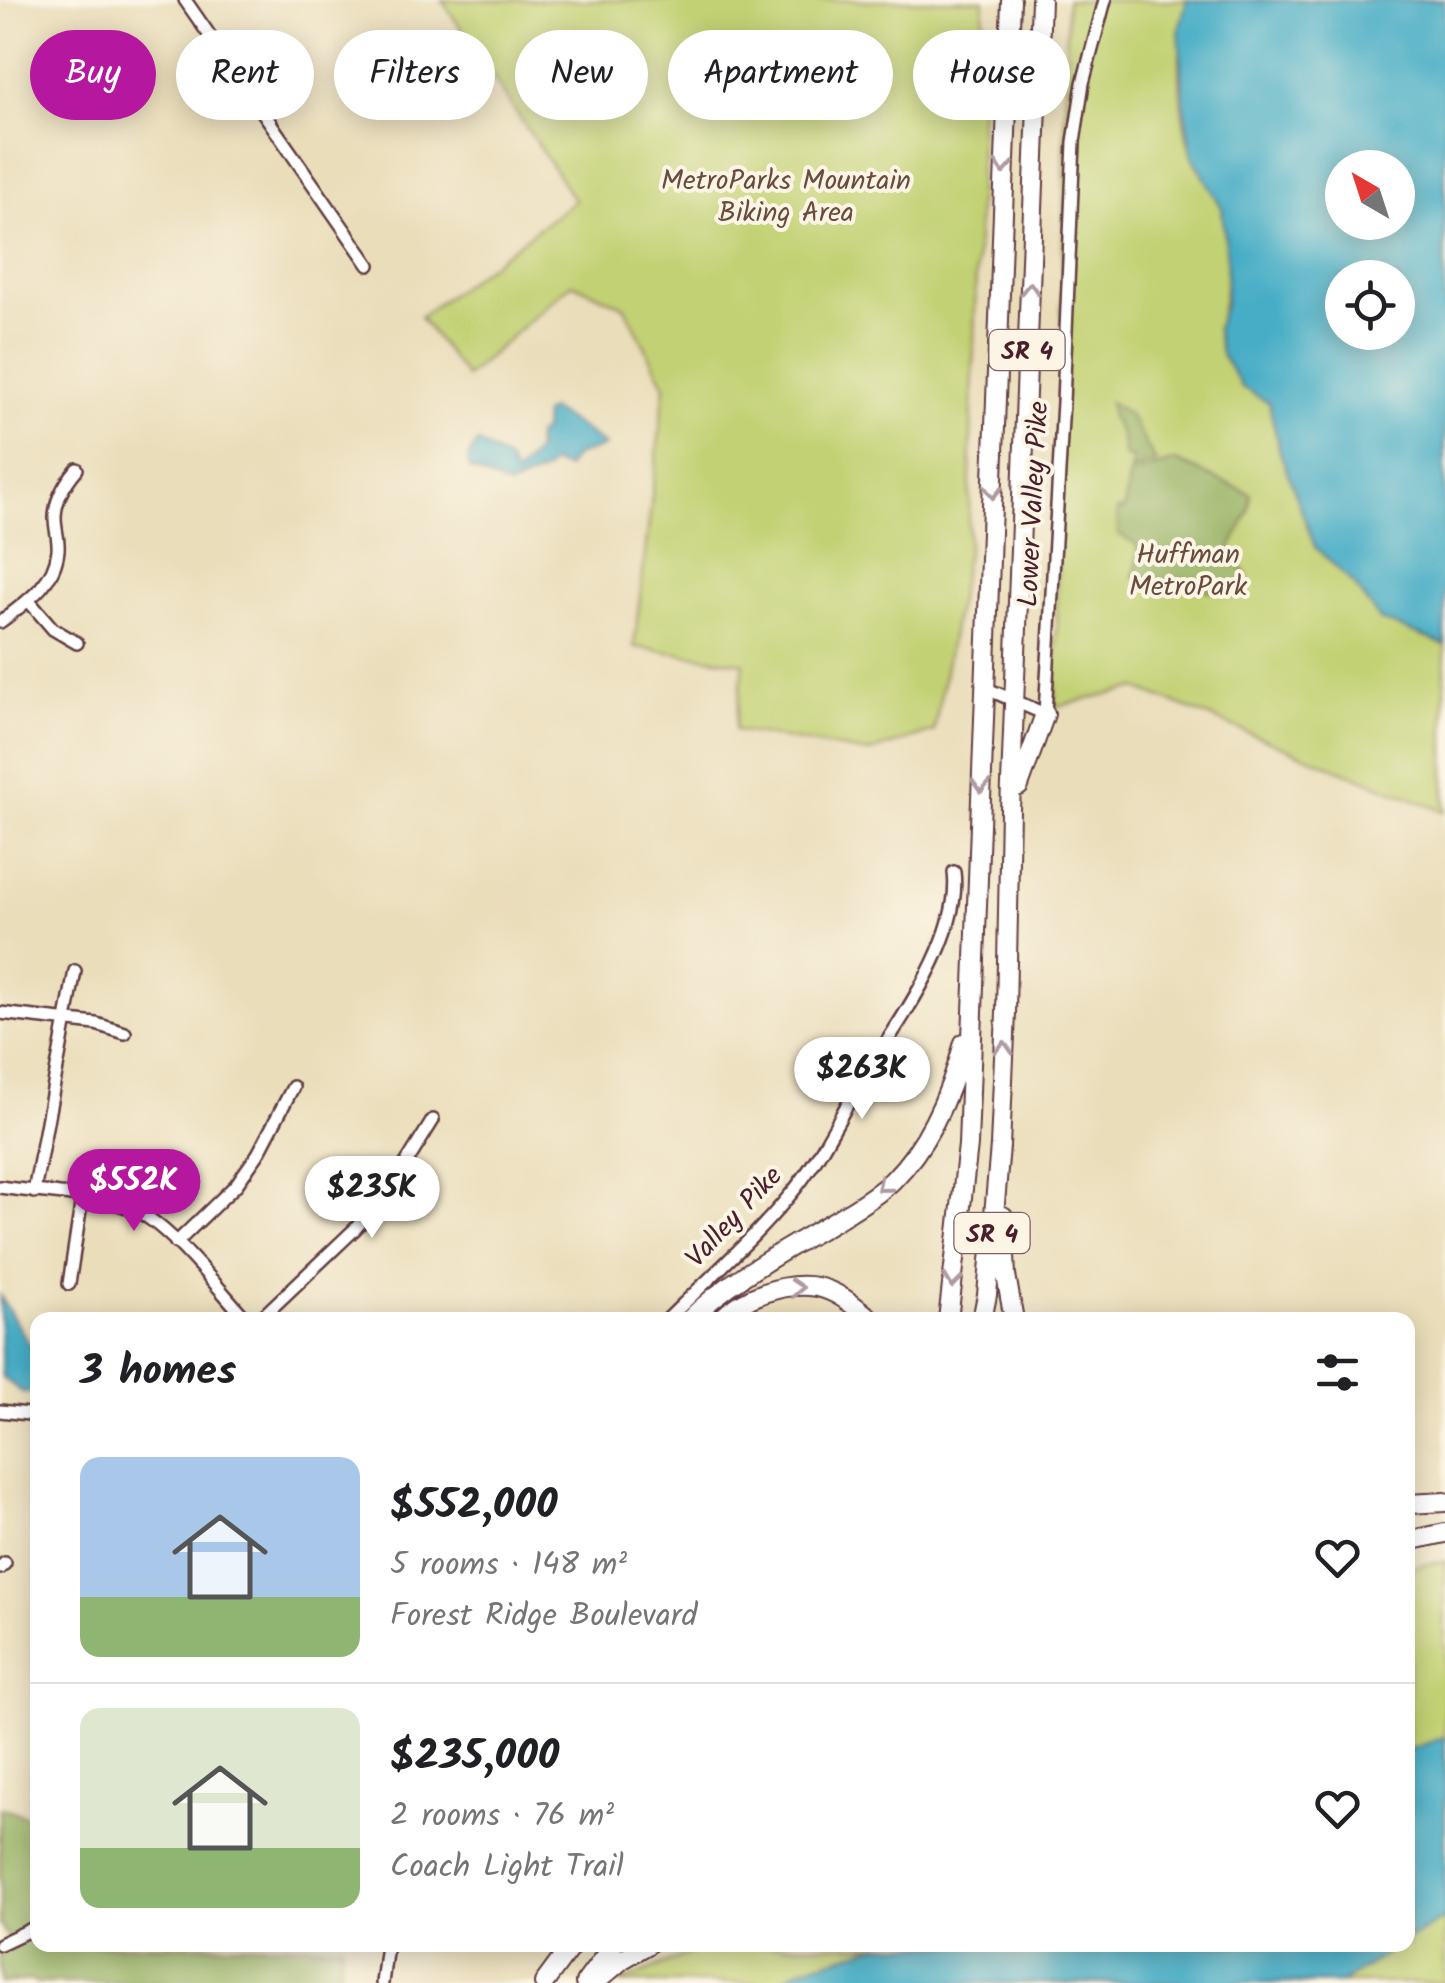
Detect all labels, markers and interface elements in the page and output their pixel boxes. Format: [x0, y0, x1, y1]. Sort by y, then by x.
chip: Buy [30, 30, 156, 120]
chip: Rent [176, 30, 314, 120]
chip: Filters [334, 30, 495, 120]
chip: New [515, 30, 648, 120]
chip: Apartment [668, 30, 893, 120]
chip: House [913, 30, 1070, 120]
north arrow [1325, 150, 1415, 240]
map controls [1325, 150, 1415, 350]
park label: MetroParks Mountain Biking Area [661, 159, 911, 236]
one-way arrow [994, 160, 1015, 176]
button: locate [1325, 260, 1415, 350]
one-way arrow [1019, 280, 1040, 296]
road number: SR 4 [990, 330, 1064, 370]
street label: Lower Valley Pike [1007, 400, 1062, 608]
one-way arrow [983, 485, 1004, 501]
park label: Huffman MetroPark [1129, 533, 1248, 610]
one-way arrow [971, 778, 992, 794]
pin: $263K [792, 1037, 932, 1122]
one-way arrow [993, 1040, 1014, 1056]
text: $263K [816, 1044, 908, 1095]
pin: $552K [64, 1149, 204, 1234]
text: $552K [89, 1156, 179, 1207]
pin: $235K [302, 1156, 442, 1241]
street label: Valley Pike [675, 1156, 795, 1279]
text: $235K [327, 1163, 417, 1214]
one-way arrow [876, 1174, 894, 1192]
road number: SR 4 [954, 1213, 1030, 1253]
one-way arrow [943, 1273, 964, 1289]
one-way arrow [789, 1278, 805, 1299]
text: 3 homes [80, 1339, 236, 1406]
icon: filters [1310, 1345, 1365, 1400]
text: $552,000 [390, 1473, 558, 1540]
icon: home [160, 1497, 280, 1617]
icon: heart [1310, 1530, 1365, 1585]
text: 5 rooms · 148 m² [390, 1540, 627, 1591]
text: Forest Ridge Boulevard [390, 1591, 697, 1642]
text: $235,000 [390, 1724, 559, 1791]
icon: home [160, 1748, 280, 1868]
icon: heart [1310, 1781, 1365, 1836]
text: 2 rooms · 76 m² [390, 1791, 614, 1842]
text: Coach Light Trail [390, 1842, 624, 1893]

